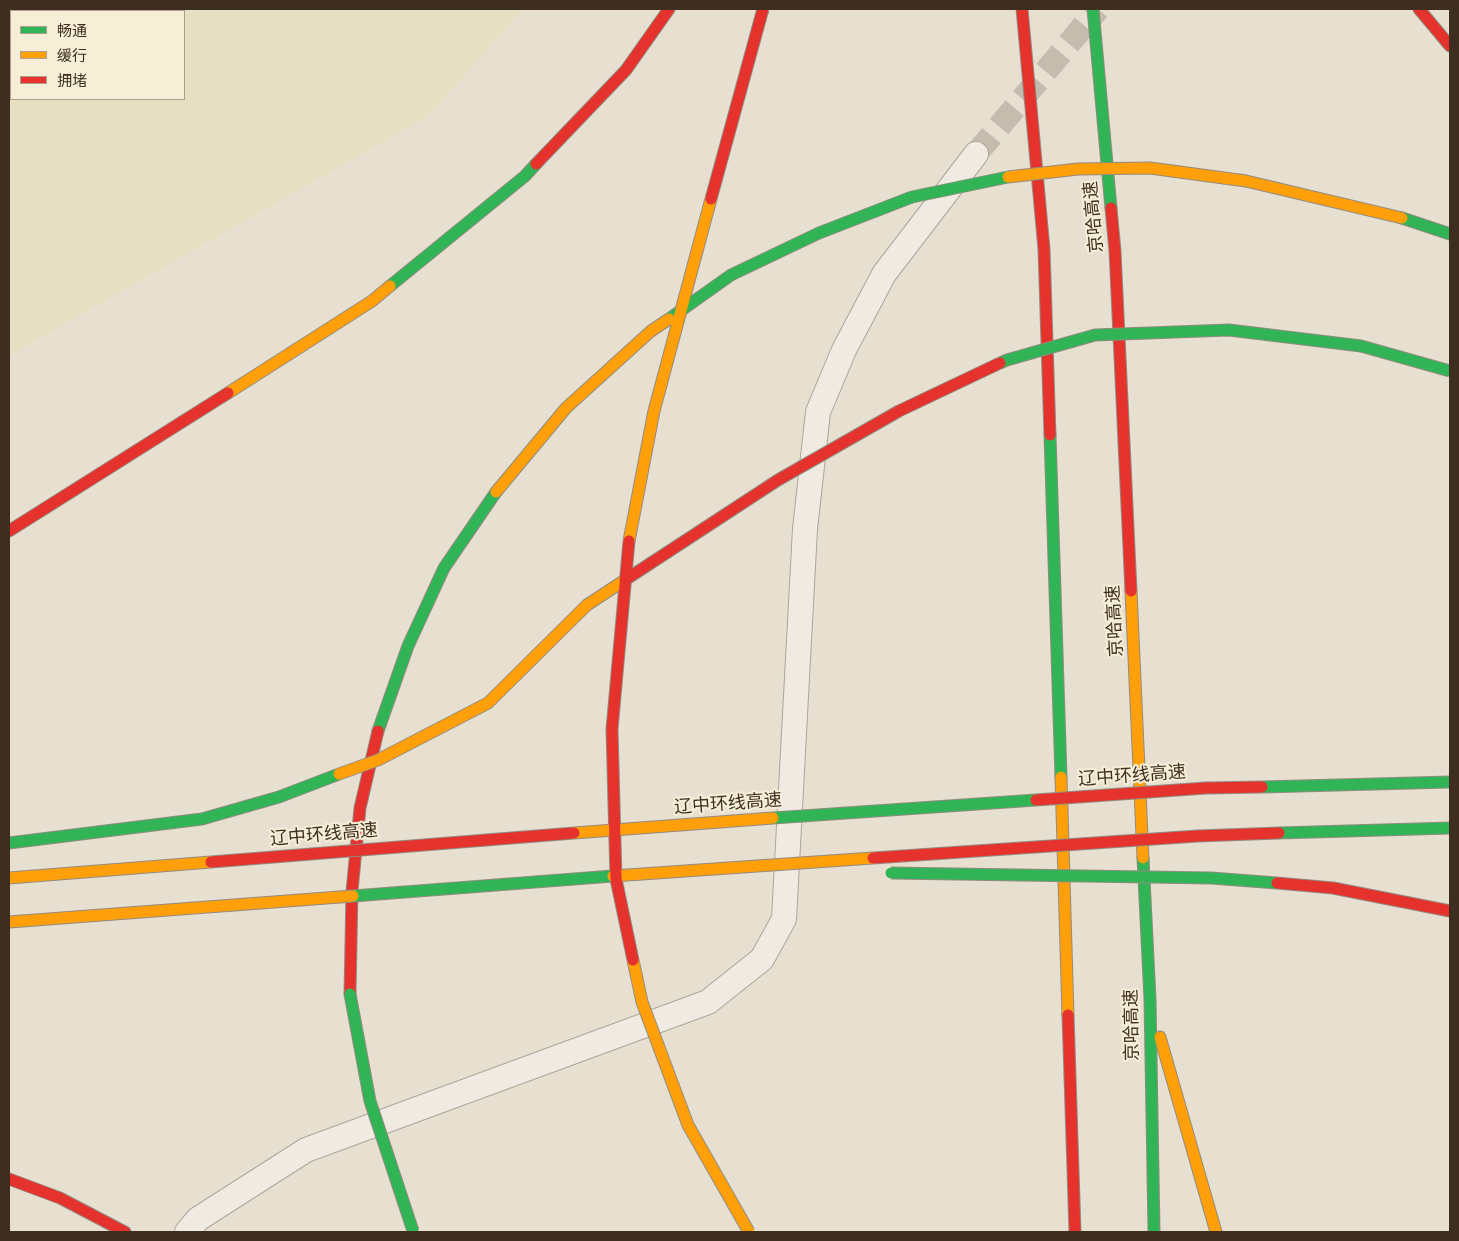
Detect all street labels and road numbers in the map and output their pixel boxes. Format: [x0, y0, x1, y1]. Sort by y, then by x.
street label: 京哈高速 [1080, 180, 1108, 254]
street label: 京哈高速 [1102, 584, 1128, 658]
street label: 辽中环线高速 [1077, 761, 1187, 791]
street label: 辽中环线高速 [673, 789, 783, 819]
street label: 辽中环线高速 [269, 820, 379, 850]
street label: 京哈高速 [1121, 989, 1143, 1061]

